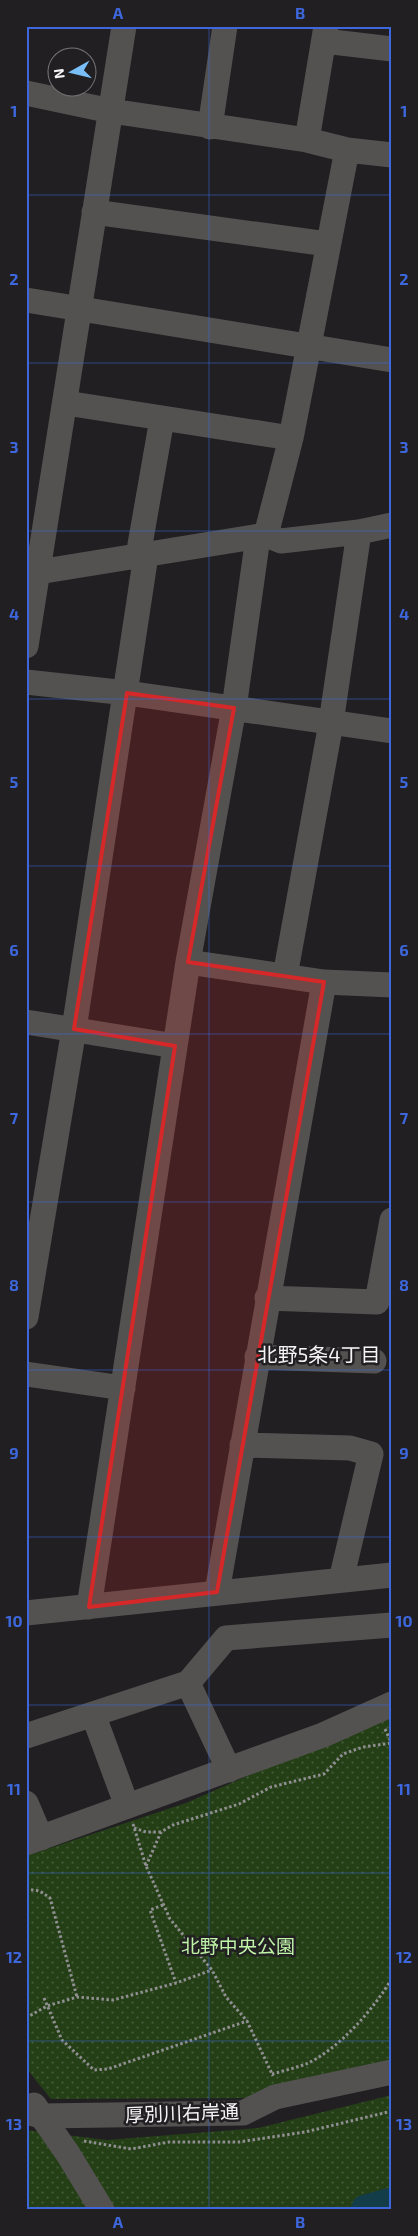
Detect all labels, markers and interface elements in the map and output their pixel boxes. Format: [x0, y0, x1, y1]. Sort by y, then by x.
text: A [113, 3, 124, 22]
text: B [295, 3, 305, 22]
north arrow [48, 48, 98, 98]
text: N [50, 68, 68, 80]
text: 1 [11, 101, 17, 120]
text: 1 [401, 101, 407, 120]
text: 2 [9, 269, 19, 288]
text: 2 [399, 269, 409, 288]
text: 3 [9, 437, 19, 456]
text: 3 [399, 437, 409, 456]
text: 4 [9, 604, 19, 623]
text: 4 [399, 604, 409, 623]
text: 5 [10, 772, 19, 791]
text: 5 [400, 772, 409, 791]
text: 6 [9, 940, 19, 959]
text: 6 [399, 940, 409, 959]
text: 7 [10, 1108, 19, 1127]
text: 7 [400, 1108, 409, 1127]
text: 8 [9, 1275, 19, 1294]
text: 8 [399, 1275, 409, 1294]
district label: 北野5条4丁目 [257, 1342, 381, 1366]
text: 9 [9, 1443, 19, 1462]
text: 9 [399, 1443, 409, 1462]
text: 10 [5, 1611, 23, 1630]
text: 10 [395, 1611, 413, 1630]
text: 11 [7, 1779, 21, 1798]
text: 11 [397, 1779, 411, 1798]
park label: 北野中央公園 [181, 1934, 295, 1957]
text: 12 [6, 1947, 22, 1966]
text: 12 [396, 1947, 412, 1966]
street label: 厚別川右岸通 [125, 2099, 239, 2126]
text: 13 [6, 2114, 22, 2133]
text: 13 [396, 2114, 412, 2133]
text: A [113, 2212, 124, 2231]
text: B [295, 2212, 305, 2231]

